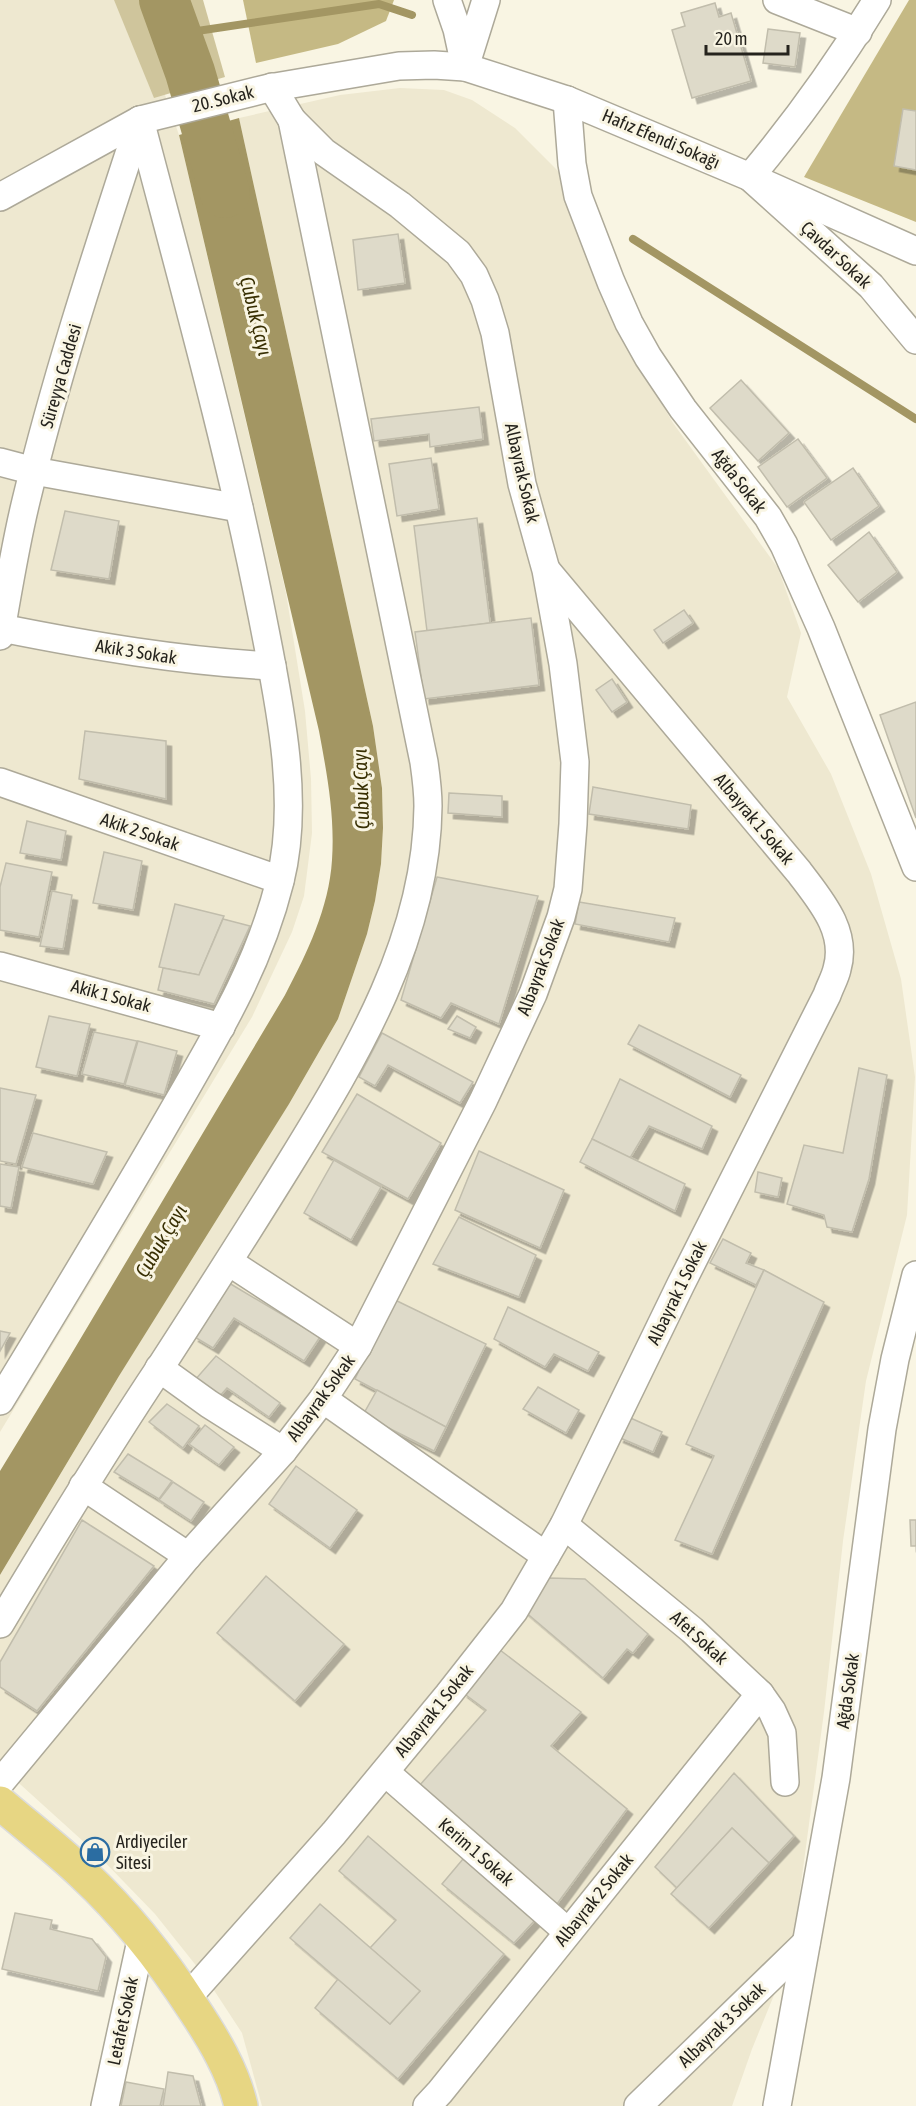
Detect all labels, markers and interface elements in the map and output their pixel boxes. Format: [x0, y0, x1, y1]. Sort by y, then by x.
scale bar [706, 18, 788, 56]
text: 20 m [715, 28, 747, 49]
street label: 20. Sokak [190, 81, 256, 116]
street label: Hafız Efendi Sokağı [599, 104, 723, 173]
street label: Çavdar Sokak [797, 217, 876, 293]
water label: Çubuk Çayı [236, 274, 277, 358]
street label: Süreyya Caddesi [36, 321, 85, 430]
street label: Albayrak Sokak [501, 421, 544, 525]
street label: Ağda Sokak [708, 444, 771, 517]
street label: Akik 3 Sokak [94, 635, 178, 668]
water label: Çubuk Çayı [348, 748, 373, 830]
street label: Albayrak 1 Sokak [710, 769, 799, 869]
street label: Akik 2 Sokak [98, 808, 182, 855]
street label: Albayrak Sokak [512, 915, 569, 1018]
street label: Akik 1 Sokak [69, 975, 153, 1016]
water label: Çubuk Çayı [130, 1200, 191, 1281]
street label: Albayrak 1 Sokak [642, 1237, 711, 1348]
street label: Albayrak Sokak [282, 1350, 359, 1445]
street label: Afet Sokak [666, 1606, 732, 1669]
street label: Ağda Sokak [832, 1652, 863, 1730]
street label: Albayrak 1 Sokak [390, 1660, 477, 1761]
street label: Kerim 1 Sokak [434, 1813, 518, 1890]
place label: Ardiyeciler Sitesi [116, 1831, 188, 1873]
shop icon: Ardiyeciler Sitesi [79, 1836, 111, 1868]
street label: Albayrak 2 Sokak [550, 1849, 637, 1950]
street label: Letafet Sokak [103, 1975, 142, 2067]
street label: Albayrak 3 Sokak [674, 1978, 770, 2071]

